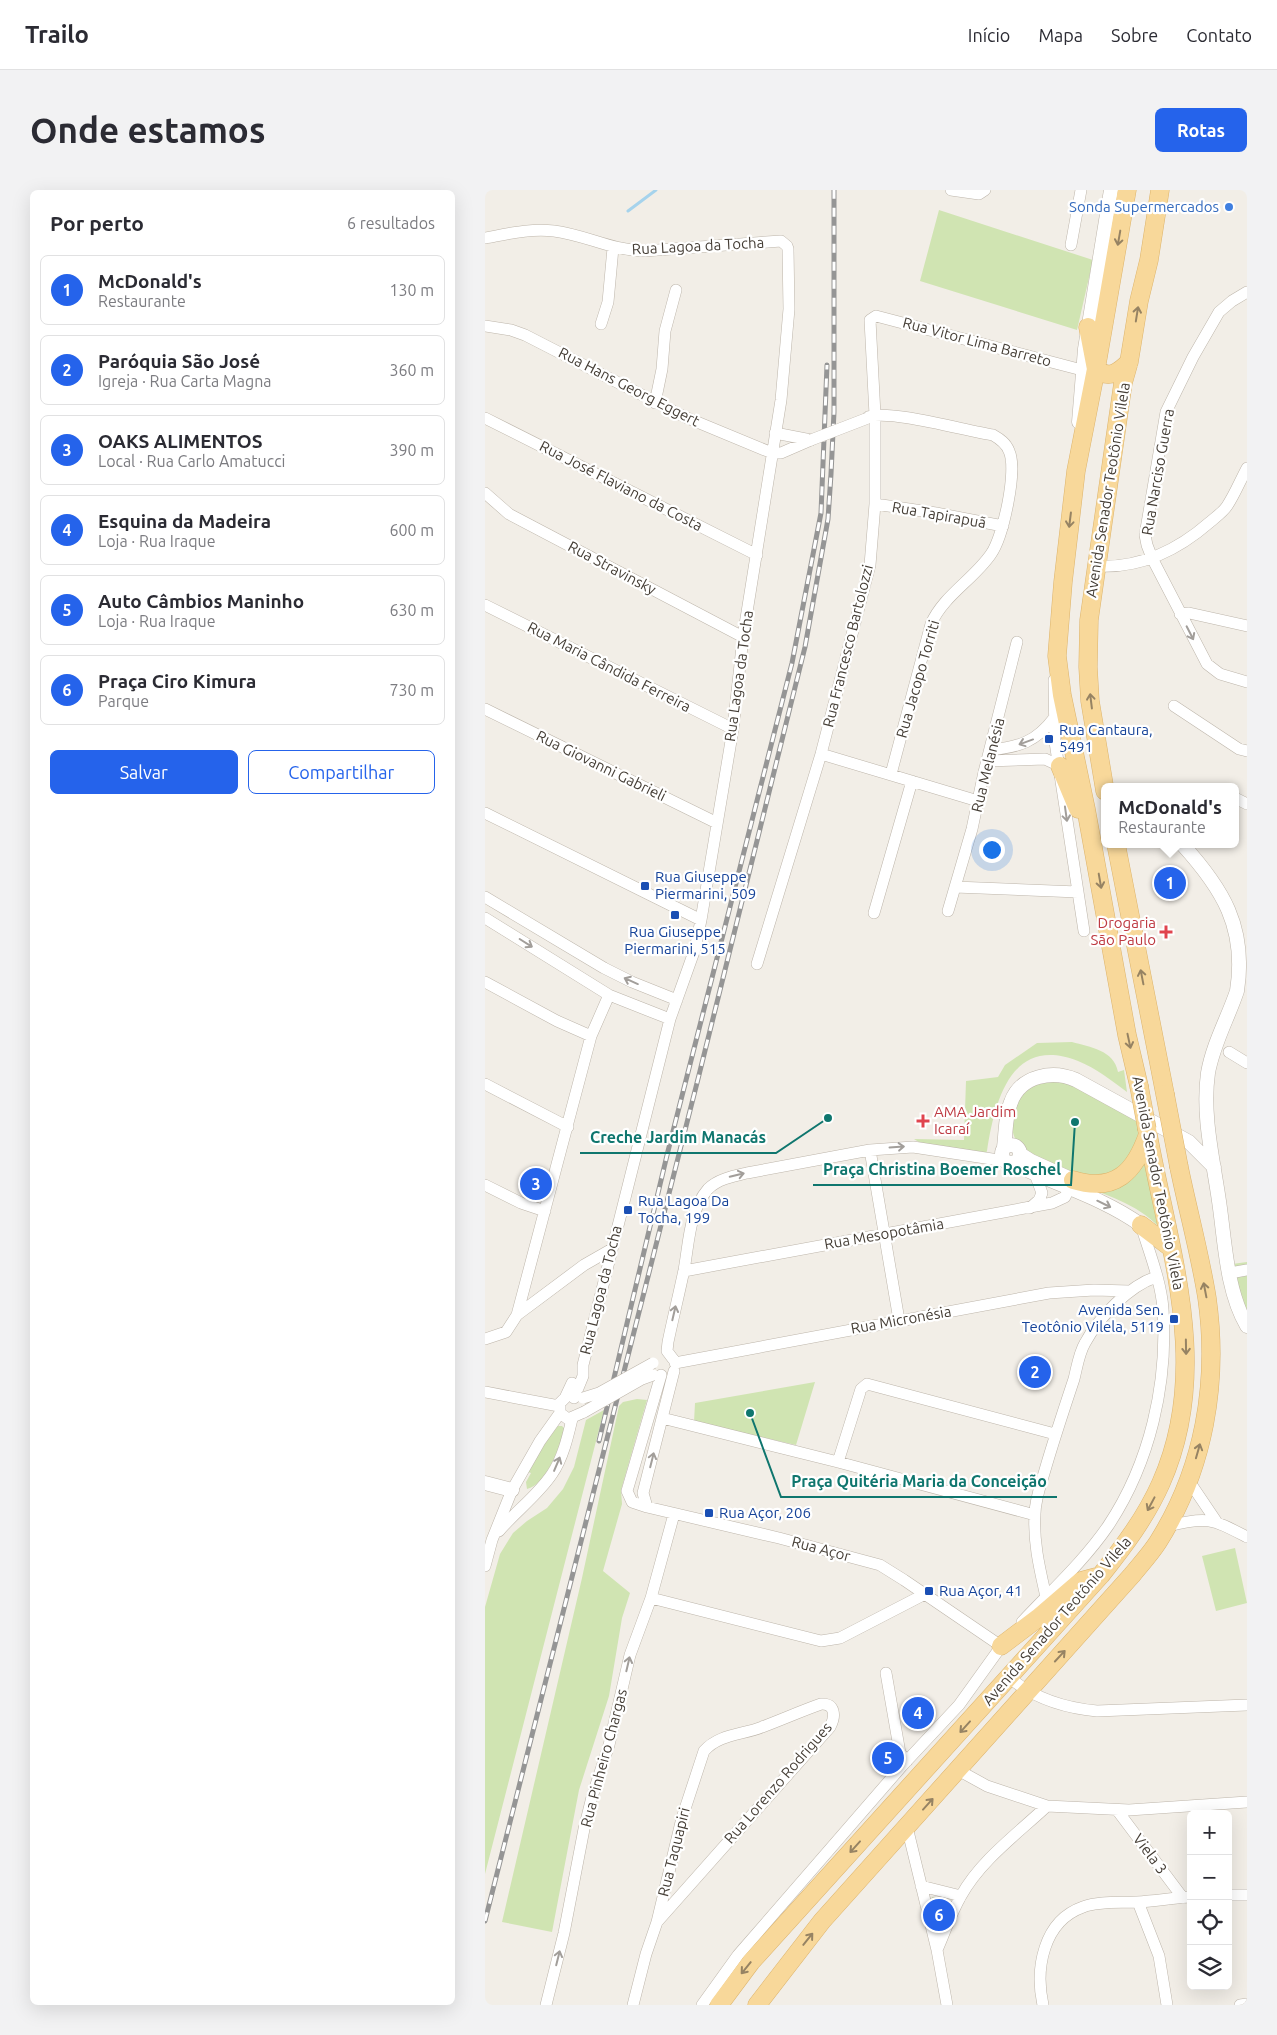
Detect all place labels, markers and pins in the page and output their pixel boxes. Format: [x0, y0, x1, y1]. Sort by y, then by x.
place label: Sonda Supermercados [1069, 198, 1219, 215]
marker: Sonda Supermercados [1223, 201, 1235, 213]
place label: Rua Cantaura, 5491 [1059, 721, 1153, 755]
marker: Rua Cantaura, 5491 [1043, 733, 1055, 745]
pin: 1 [1154, 864, 1186, 902]
place label: Rua Giuseppe Piermarini, 509 [655, 868, 756, 902]
marker: Rua Giuseppe Piermarini, 509 [639, 880, 651, 892]
marker: Rua Giuseppe Piermarini, 515 [669, 909, 681, 921]
place label: Drogaria São Paulo [1090, 914, 1156, 948]
place label: Rua Giuseppe Piermarini, 515 [624, 923, 726, 957]
marker: Drogaria São Paulo [1160, 926, 1172, 938]
place label: AMA Jardim Icaraí [934, 1103, 1016, 1137]
marker: AMA Jardim Icaraí [916, 1114, 930, 1128]
callout: Creche Jardim Manacás [580, 1122, 776, 1153]
callout: Praça Christina Boemer Roschel [813, 1154, 1071, 1185]
pin: 3 [520, 1165, 552, 1203]
place label: Rua Lagoa Da Tocha, 199 [638, 1192, 729, 1226]
marker: Rua Lagoa Da Tocha, 199 [622, 1204, 634, 1216]
place label: Avenida Sen. Teotônio Vilela, 5119 [1022, 1301, 1164, 1335]
marker: Avenida Sen. Teotônio Vilela, 5119 [1168, 1313, 1180, 1325]
pin: 2 [1019, 1353, 1051, 1391]
callout: Praça Quitéria Maria da Conceição [781, 1466, 1057, 1497]
place label: Rua Açor, 206 [719, 1504, 811, 1521]
marker: Rua Açor, 206 [703, 1507, 715, 1519]
place label: Rua Açor, 41 [939, 1582, 1023, 1599]
marker: Rua Açor, 41 [923, 1585, 935, 1597]
pin: 4 [902, 1694, 934, 1732]
pin: 5 [872, 1739, 904, 1777]
pin: 6 [923, 1896, 955, 1934]

